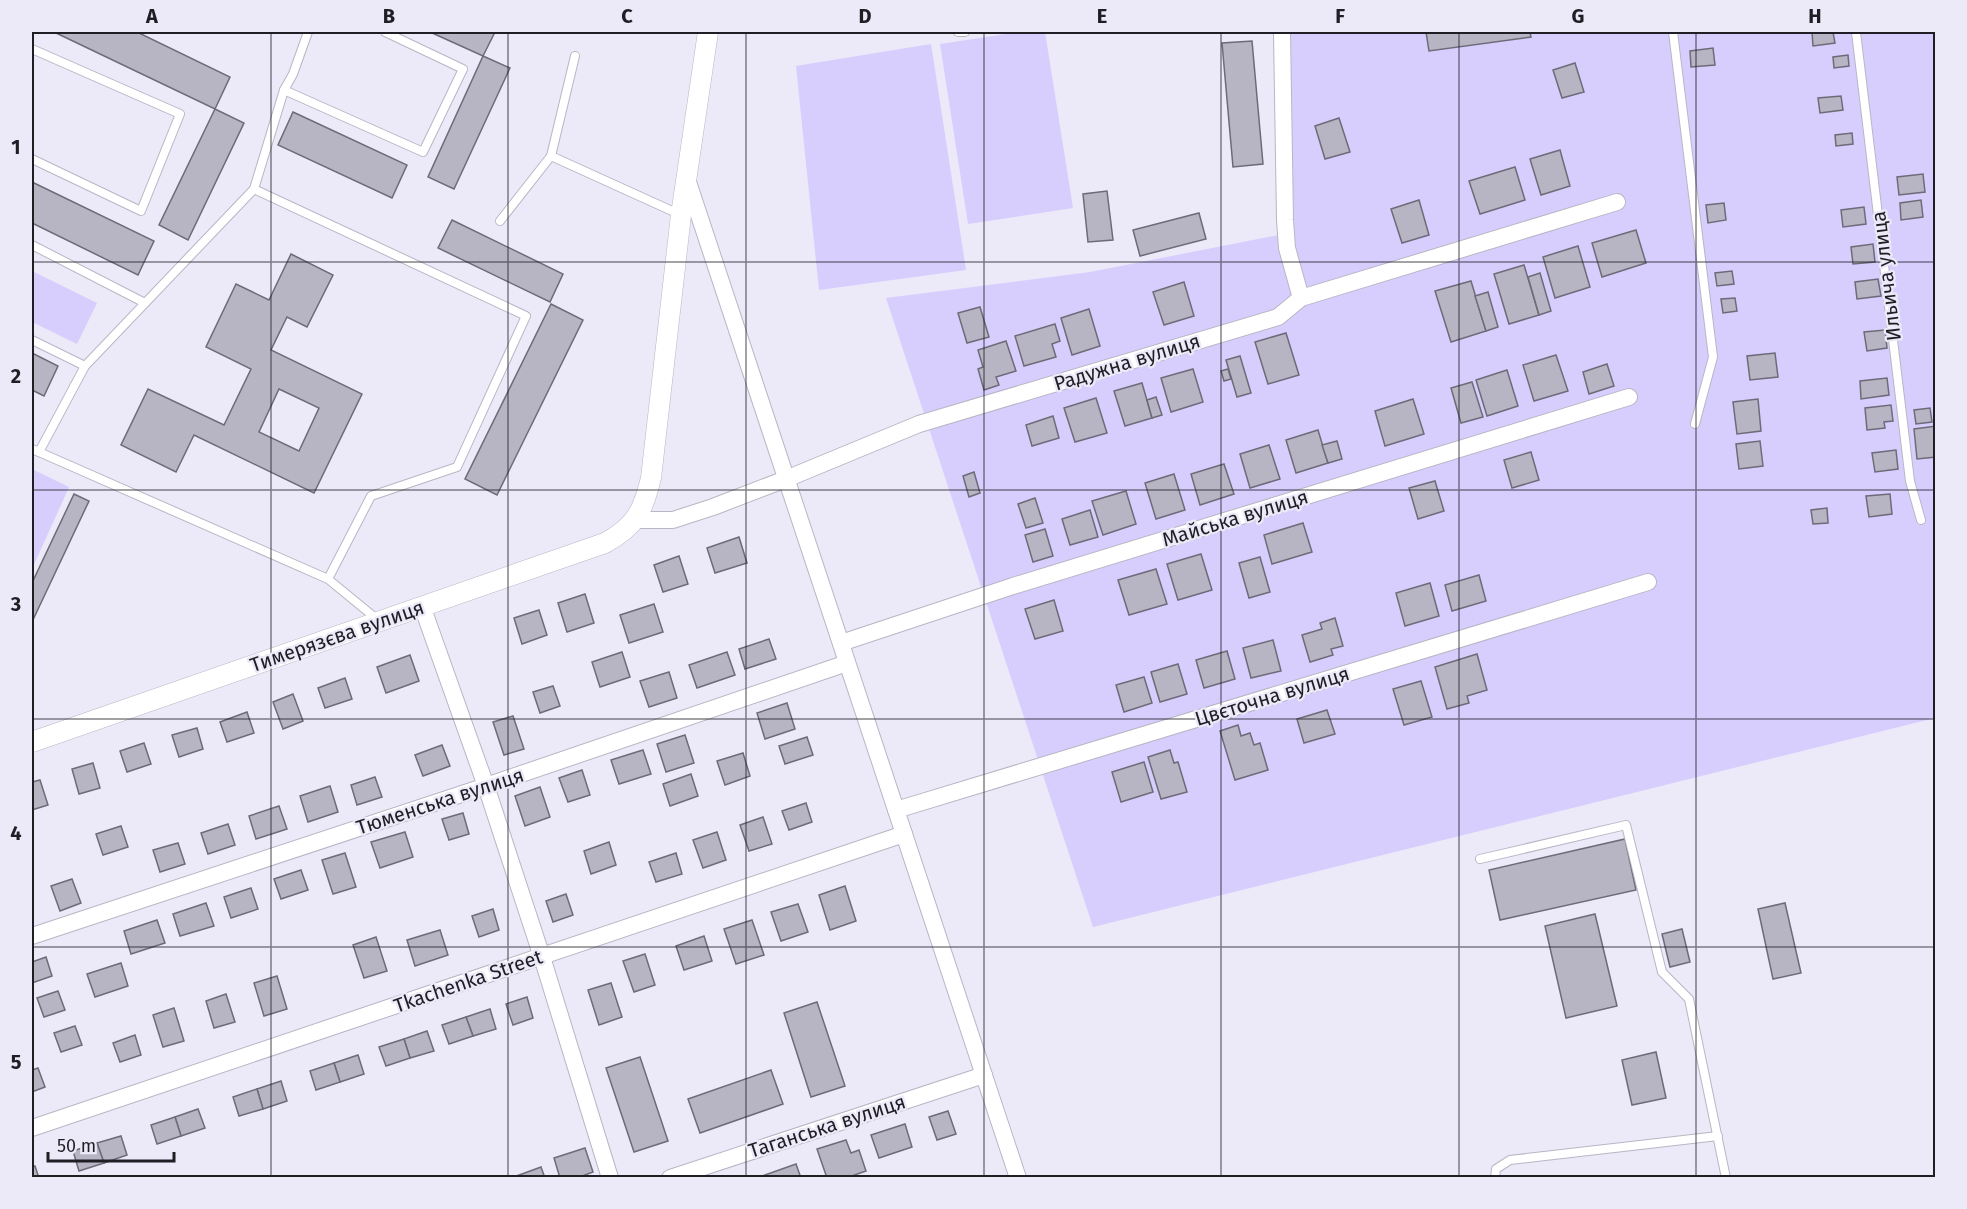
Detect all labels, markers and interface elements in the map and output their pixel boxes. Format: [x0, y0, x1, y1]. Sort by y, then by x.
text: A [145, 4, 159, 28]
text: B [383, 4, 395, 28]
text: C [621, 4, 633, 28]
text: D [858, 4, 872, 28]
text: E [1097, 4, 1107, 28]
text: F [1335, 4, 1345, 28]
text: G [1572, 4, 1584, 28]
text: H [1808, 4, 1822, 28]
text: 1 [11, 135, 21, 159]
street label: Ильича улица [1866, 210, 1906, 342]
street label: Радужна вулиця [1051, 328, 1203, 396]
text: 2 [11, 364, 21, 388]
street label: Майська вулиця [1159, 484, 1311, 552]
text: 3 [10, 592, 21, 616]
street label: Тимерязєва вулиця [247, 595, 427, 677]
street label: Цвєточна вулиця [1192, 661, 1352, 731]
street label: Тюменська вулиця [353, 763, 527, 839]
text: 4 [10, 821, 22, 845]
street label: Tkachenka Street [391, 944, 546, 1018]
text: 5 [11, 1050, 22, 1074]
street label: Таганська вулиця [745, 1089, 909, 1163]
scale bar [48, 1125, 174, 1163]
text: 50 m [57, 1135, 96, 1157]

